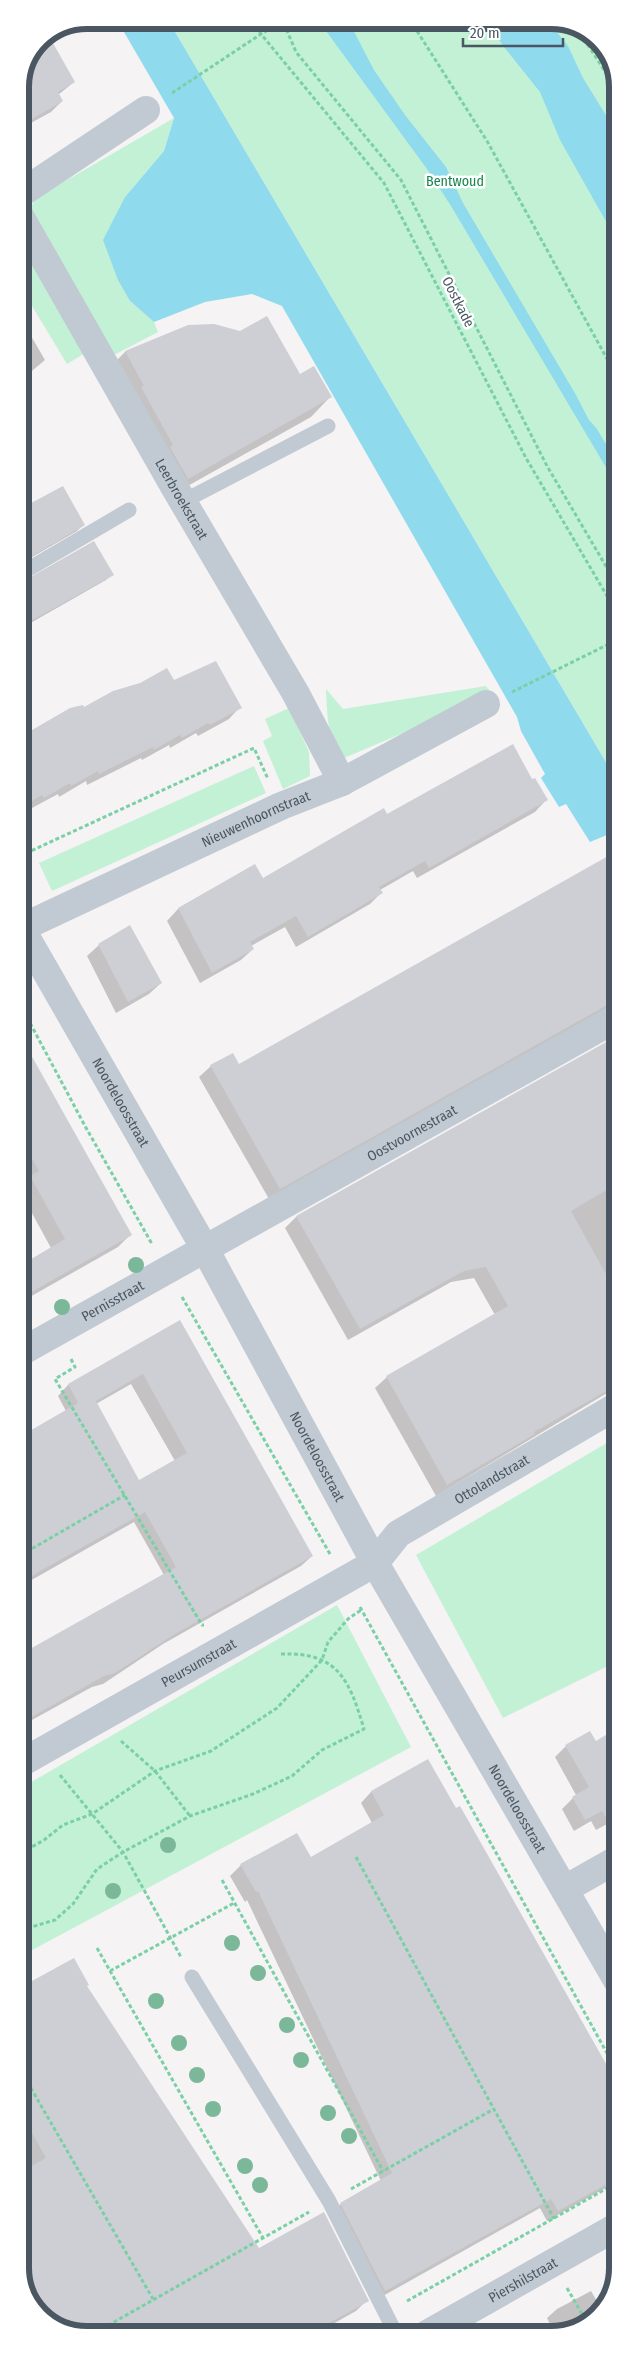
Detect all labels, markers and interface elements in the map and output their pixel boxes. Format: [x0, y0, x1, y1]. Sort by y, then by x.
scale bar [463, 15, 563, 47]
text: 20 m [470, 24, 500, 42]
park label: Bentwoud [426, 173, 484, 190]
street label: Oostkade [438, 274, 478, 330]
street label: Leerbroekstraat [152, 456, 212, 543]
street label: Nieuwenhoornstraat [199, 787, 313, 851]
street label: Noordeloosstraat [89, 1055, 153, 1150]
street label: Oostvoornestraat [364, 1101, 460, 1165]
street label: Pernisstraat [78, 1276, 147, 1325]
street label: Noordeloosstraat [286, 1409, 349, 1505]
street label: Ottolandstraat [451, 1451, 532, 1508]
street label: Peursumstraat [158, 1635, 239, 1691]
street label: Noordeloosstraat [485, 1761, 550, 1856]
street label: Piershilstraat [485, 2253, 561, 2306]

